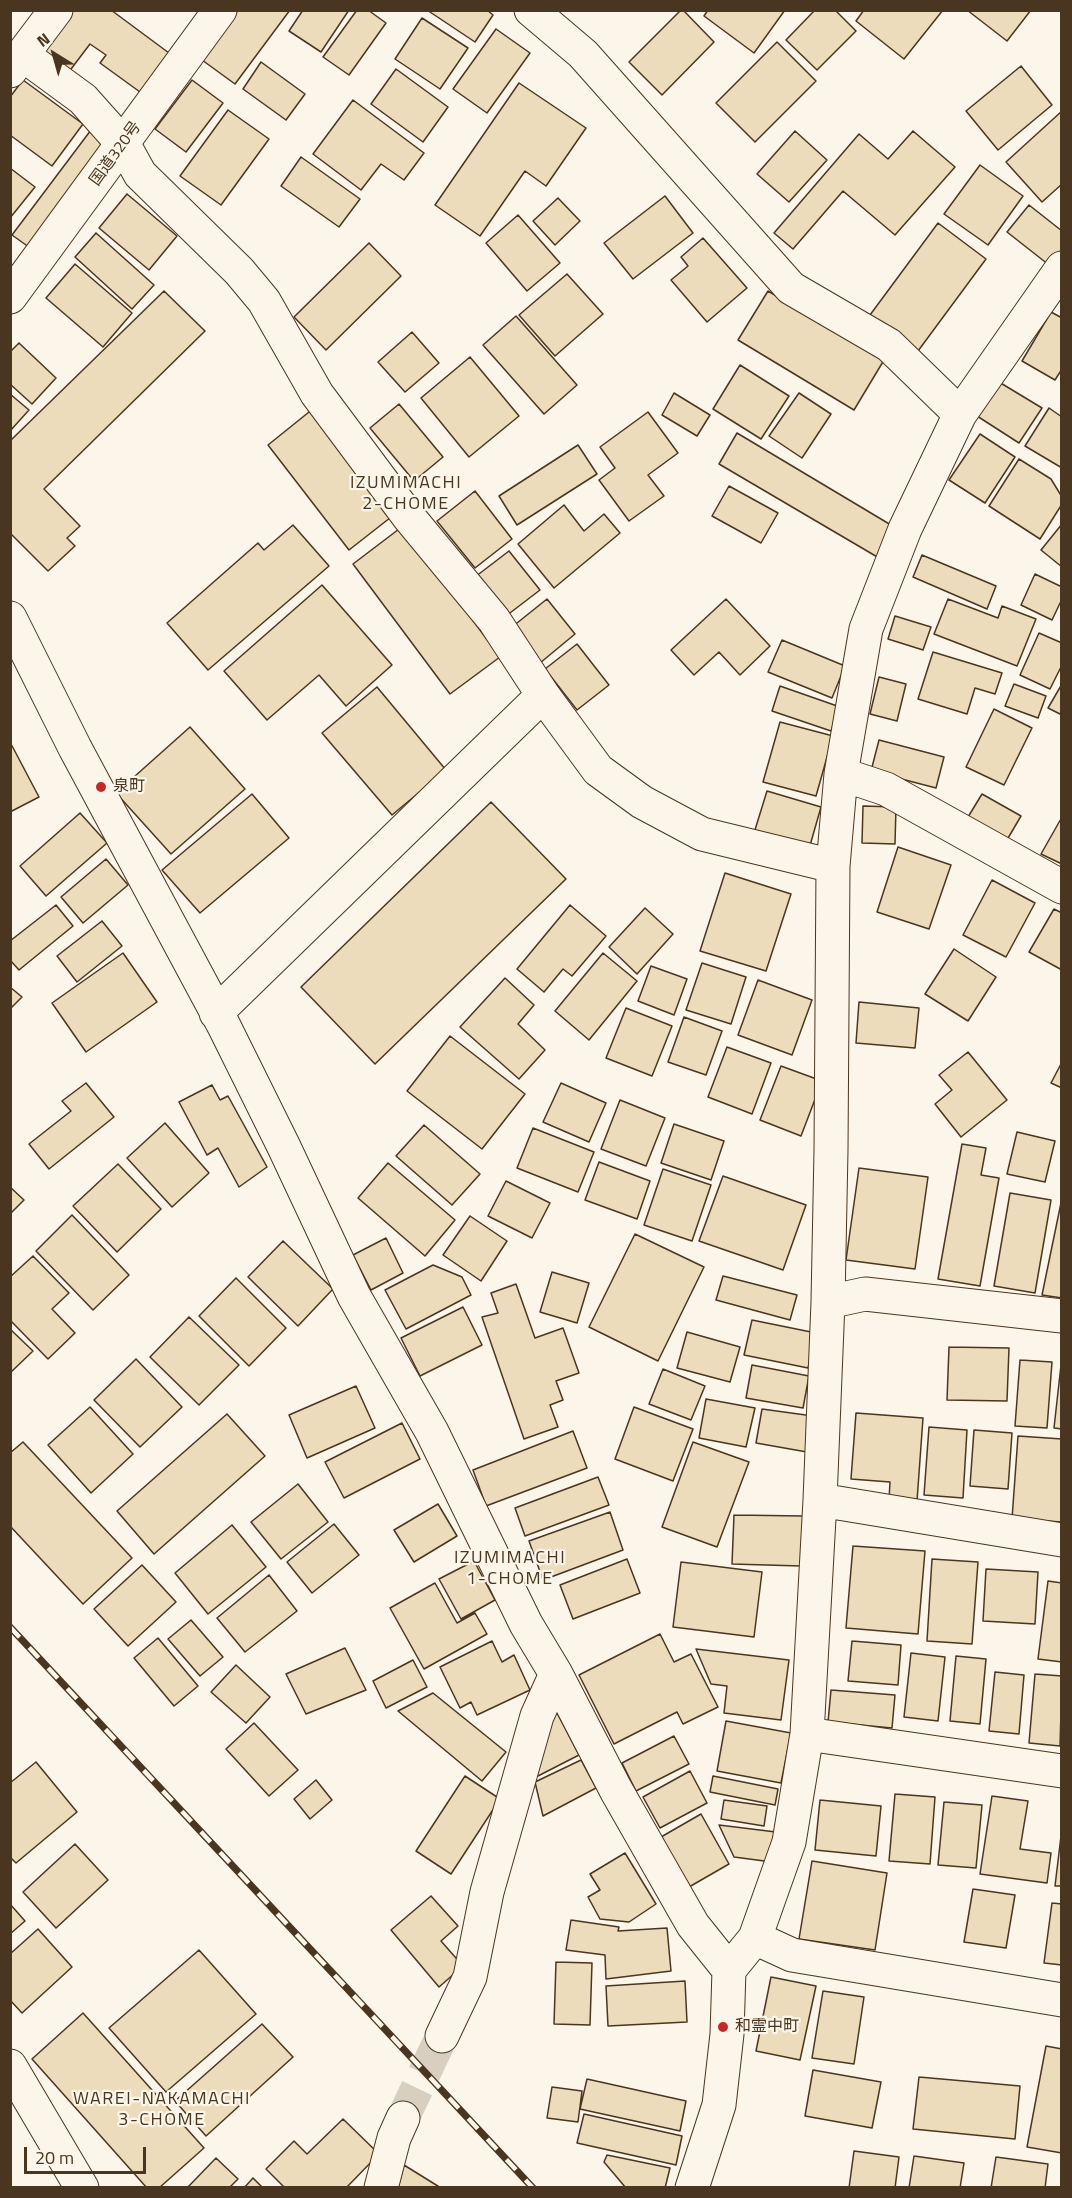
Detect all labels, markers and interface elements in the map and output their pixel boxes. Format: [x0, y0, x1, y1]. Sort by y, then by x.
north arrow [24, 24, 84, 84]
text: N [32, 27, 55, 53]
street label: 国道320号 [86, 118, 146, 190]
district label: IZUMIMACHI 2-CHOME [350, 473, 462, 516]
place label: 泉町 [113, 777, 145, 797]
marker: 泉町 [94, 780, 108, 794]
district label: IZUMIMACHI 1-CHOME [454, 1548, 566, 1590]
place label: 和霊中町 [735, 2017, 799, 2037]
marker: 和霊中町 [716, 2020, 730, 2034]
district label: WAREI-NAKAMACHI 3-CHOME [73, 2089, 251, 2132]
scale bar [27, 2135, 148, 2173]
text: 20 m [35, 2144, 74, 2171]

